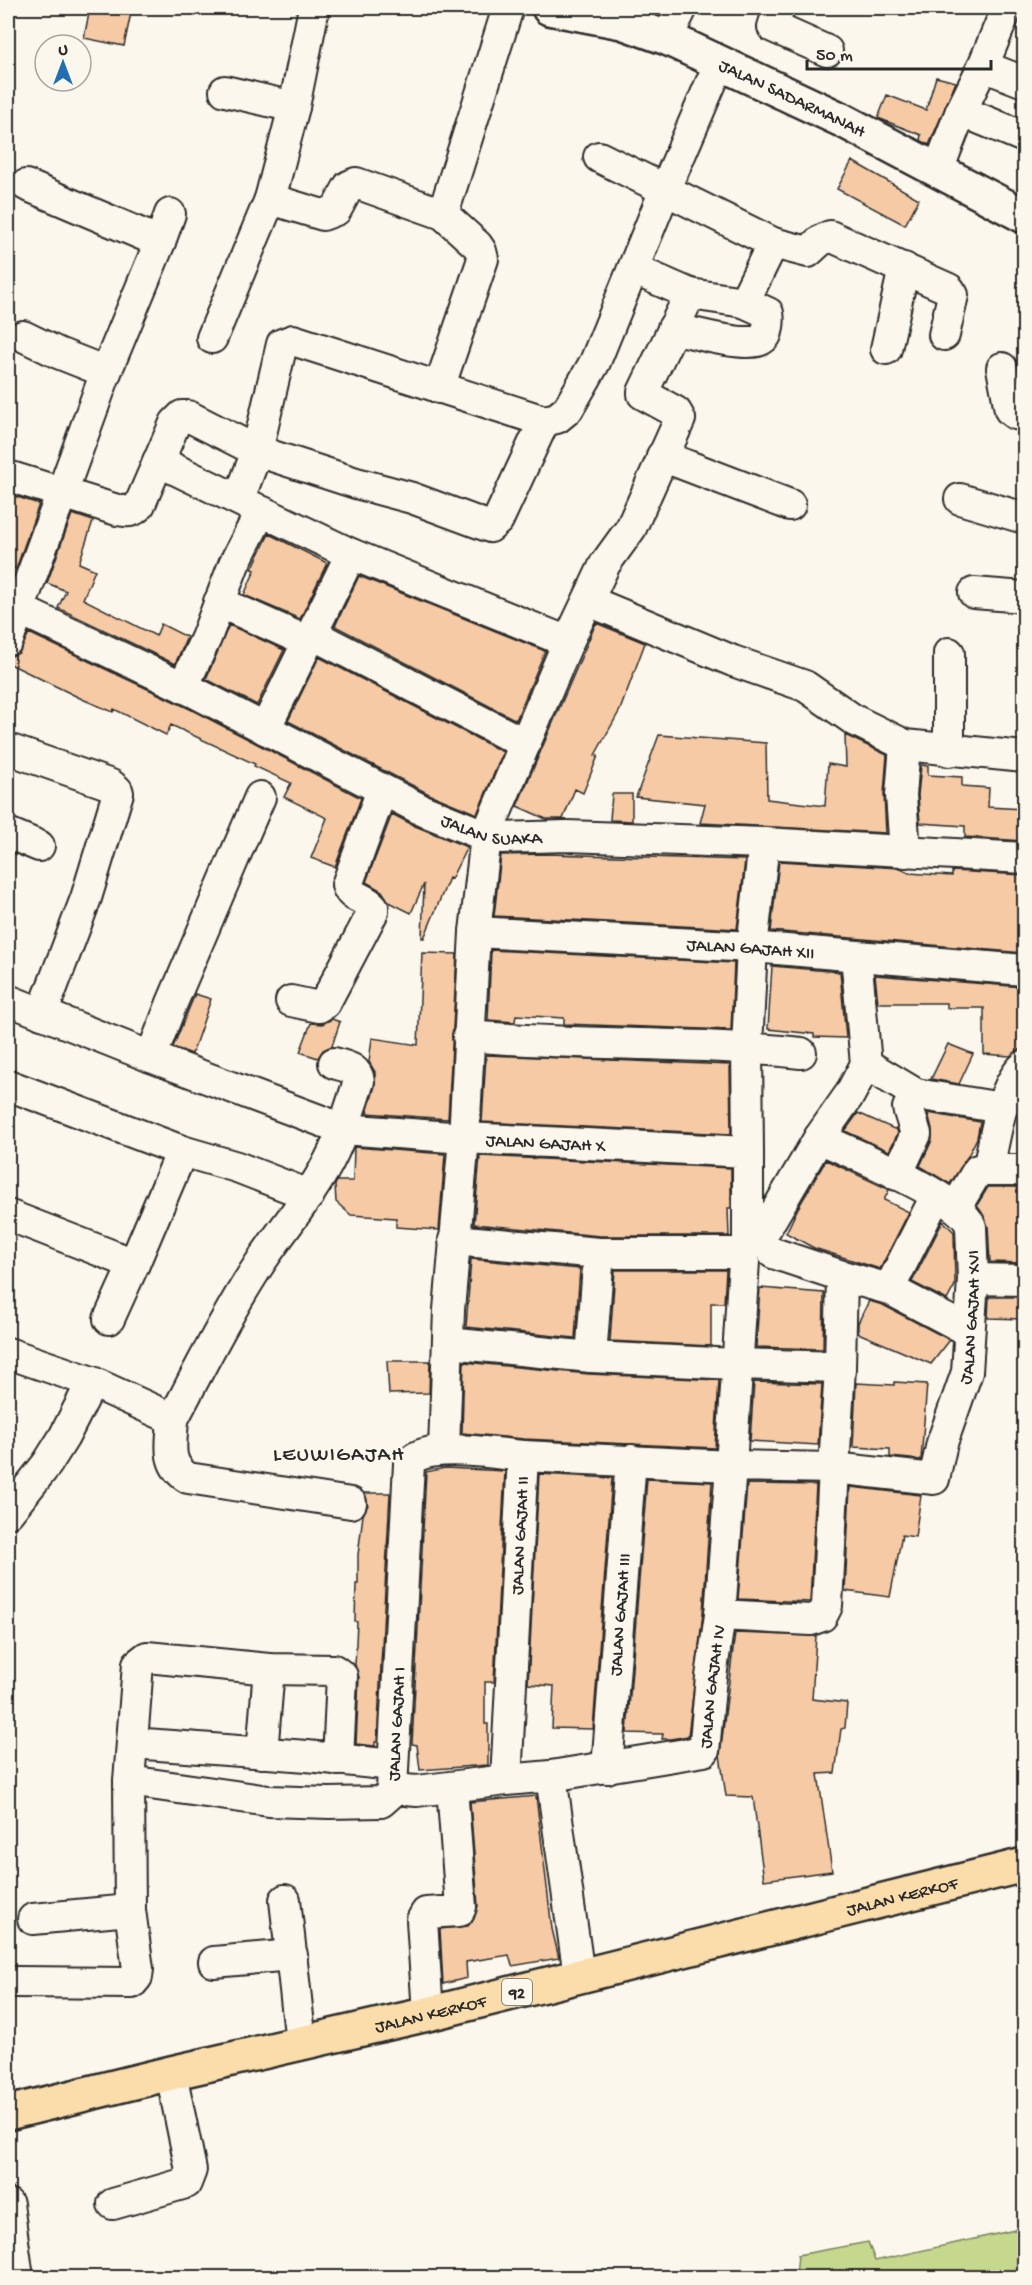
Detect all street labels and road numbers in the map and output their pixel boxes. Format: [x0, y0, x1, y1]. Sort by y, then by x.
street label: JALAN SADARMANAH [715, 56, 869, 144]
street label: JALAN SUAKA [437, 811, 544, 851]
street label: JALAN GAJAH XII [686, 935, 815, 965]
street label: JALAN GAJAH X [485, 1131, 607, 1158]
street label: JALAN GAJAH XVI [955, 1250, 986, 1388]
street label: JALAN GAJAH II [508, 1476, 535, 1595]
street label: JALAN GAJAH III [606, 1552, 637, 1677]
street label: JALAN GAJAH IV [696, 1624, 731, 1749]
street label: JALAN GAJAH I [384, 1666, 411, 1782]
street label: JALAN KERKOF [845, 1874, 961, 1922]
road number: 92 [502, 1979, 532, 2005]
street label: JALAN KERKOF [373, 1992, 490, 2039]

